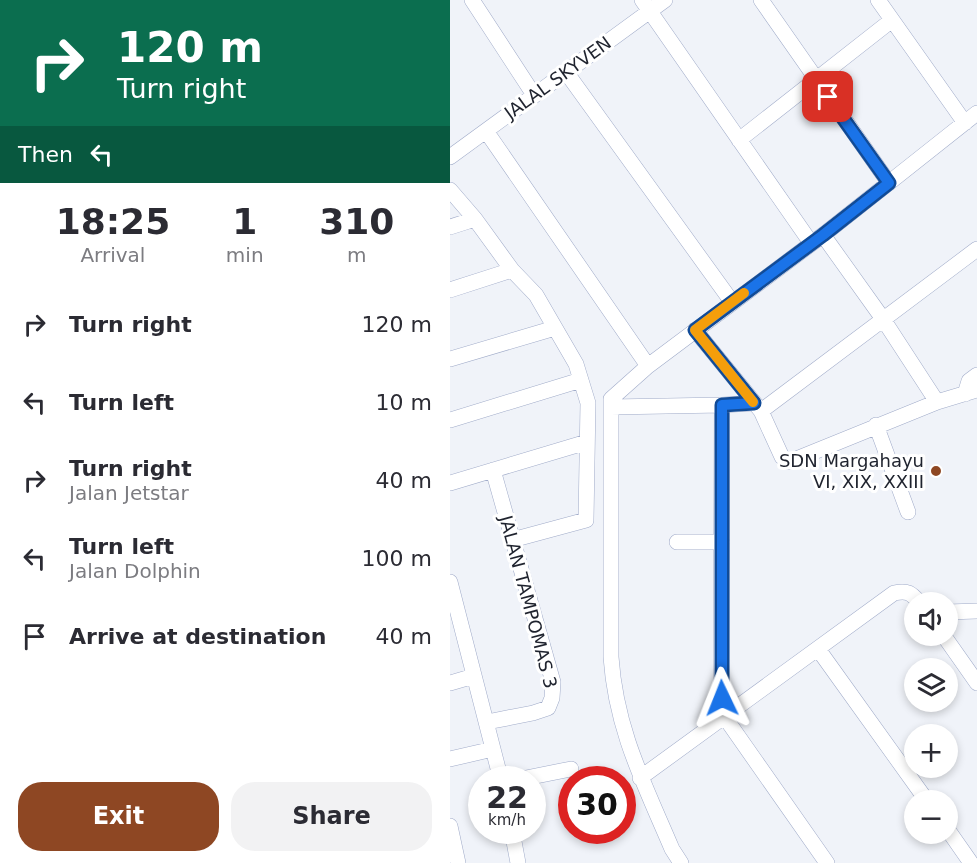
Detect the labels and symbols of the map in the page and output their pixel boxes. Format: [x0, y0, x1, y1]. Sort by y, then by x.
street label: JALAL SKYVEN [500, 32, 615, 124]
pin [802, 71, 853, 122]
place label: SDN Margahayu VI, XIX, XXIII [779, 450, 924, 492]
marker: SDN Margahayu VI, XIX, XXIII [929, 464, 943, 478]
street label: JALAN TAMPOMAS 3 [495, 512, 562, 691]
position arrow [690, 666, 754, 730]
speed limit sign: 30 [558, 766, 636, 844]

